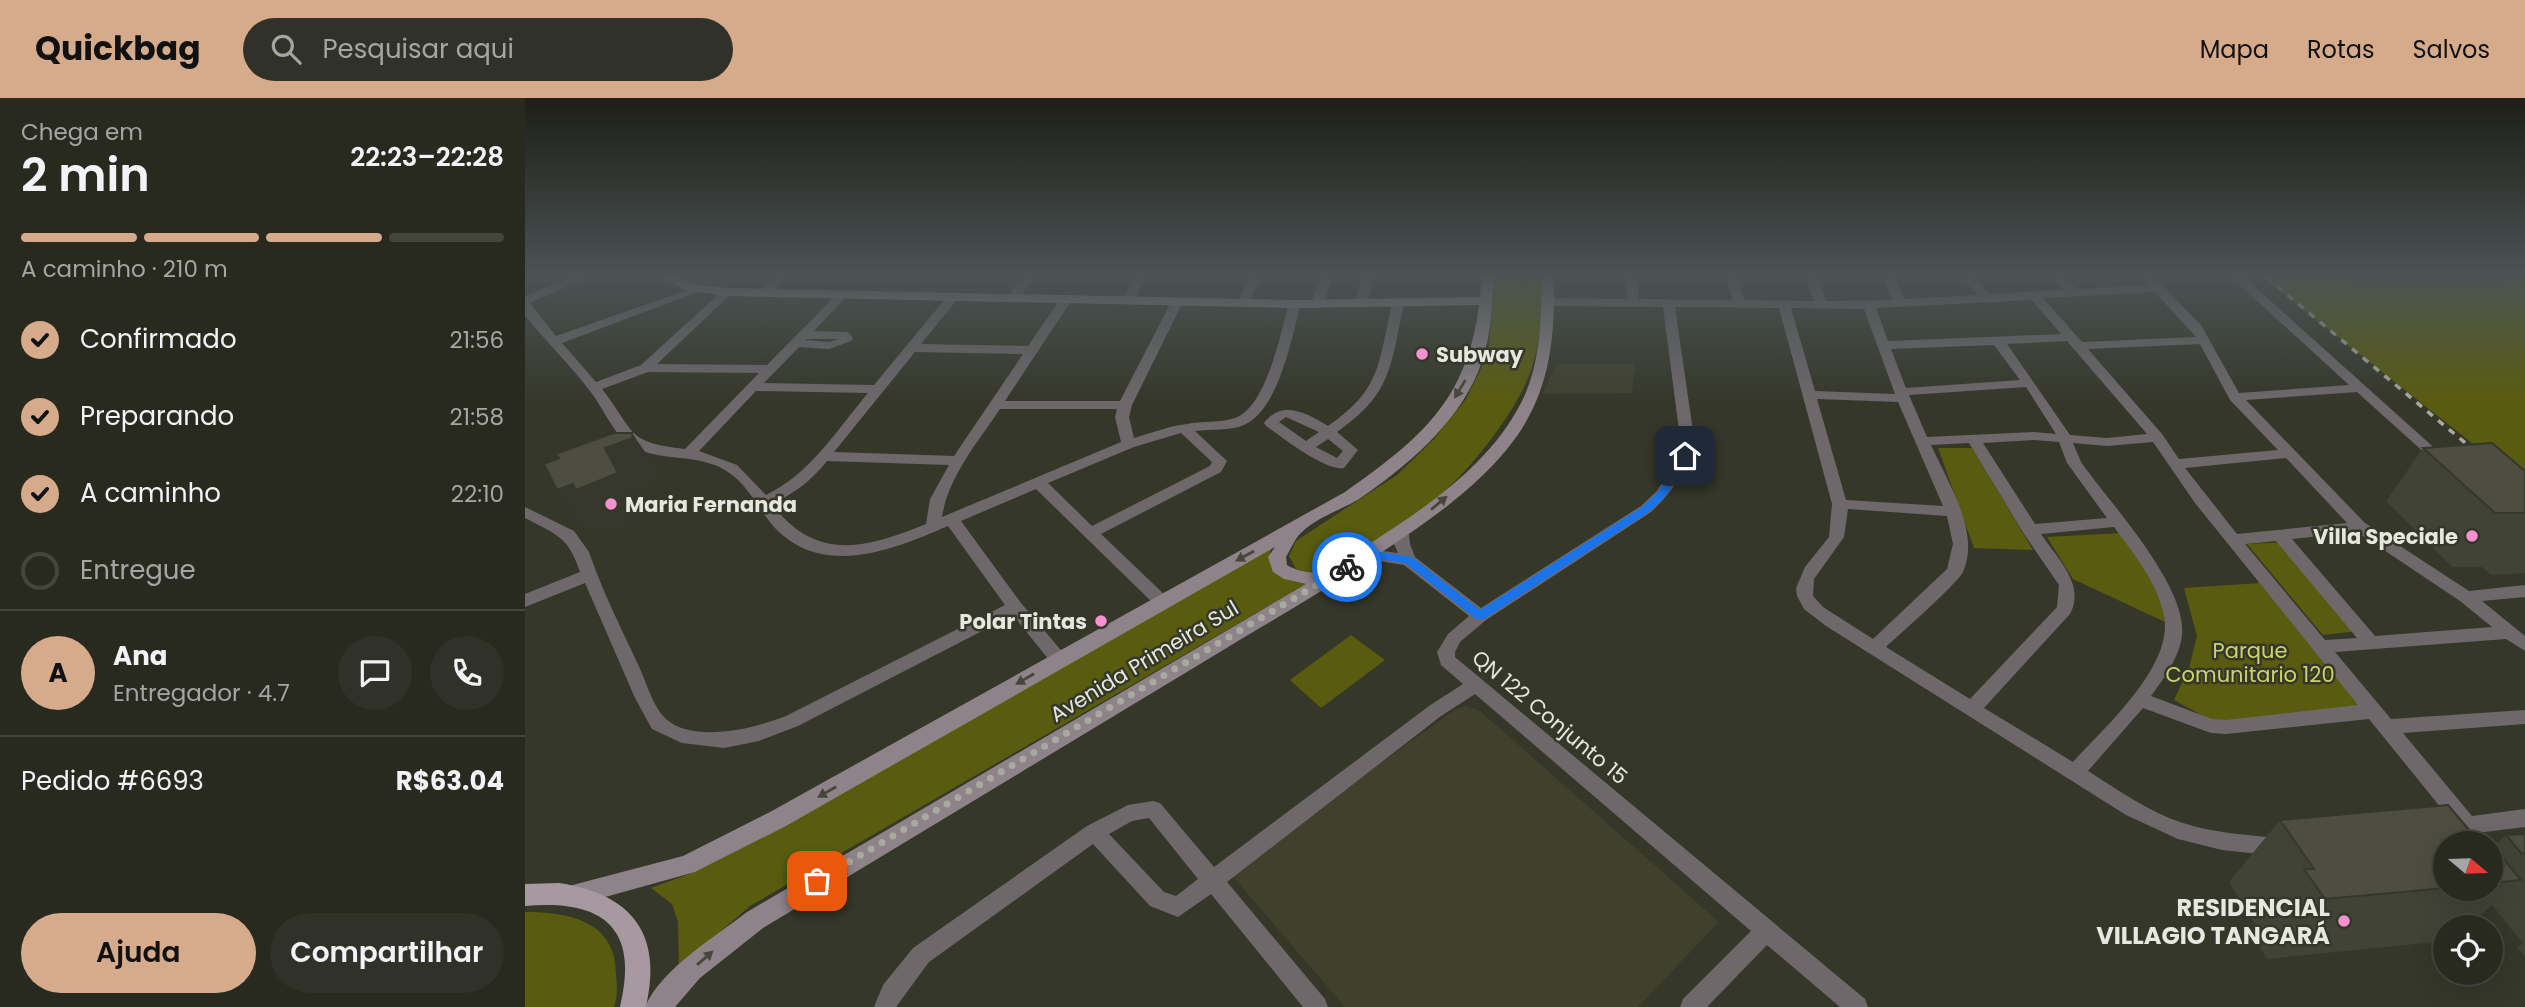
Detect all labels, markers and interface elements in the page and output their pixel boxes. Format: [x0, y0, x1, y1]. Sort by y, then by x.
search box [243, 18, 733, 81]
text: Quickbag [35, 25, 201, 72]
icon: search [267, 30, 305, 68]
text: Pesquisar aqui [323, 31, 514, 67]
text: Mapa [2200, 33, 2269, 66]
text: Rotas [2307, 33, 2374, 66]
text: Salvos [2412, 33, 2490, 66]
text: Chega em [21, 116, 143, 148]
text: 22:23–22:28 [350, 139, 504, 175]
text: 2 min [21, 143, 150, 207]
text: A caminho · 210 m [21, 253, 228, 285]
icon: check [21, 321, 59, 359]
text: Confirmado [80, 321, 237, 357]
text: 21:56 [449, 324, 504, 356]
place label: Subway [1436, 340, 1524, 369]
marker: Subway [1414, 346, 1430, 362]
one-way arrow [1454, 380, 1466, 399]
icon: check [21, 398, 59, 436]
text: Preparando [80, 398, 234, 434]
text: 21:58 [450, 401, 504, 433]
pin [1655, 426, 1715, 486]
icon: home [1666, 437, 1704, 475]
icon: check [21, 475, 59, 513]
text: A caminho [80, 475, 221, 511]
text: 22:10 [451, 478, 504, 510]
place label: Maria Fernanda [625, 490, 797, 519]
marker: Maria Fernanda [603, 496, 619, 512]
one-way arrow [1431, 496, 1448, 511]
place label: Villa Speciale [2313, 522, 2458, 551]
marker: Villa Speciale [2464, 528, 2480, 544]
courier [1312, 532, 1382, 602]
icon: bike [1328, 548, 1366, 586]
one-way arrow [1235, 550, 1254, 562]
text: Entregue [80, 552, 196, 588]
street label: Avenida Primeira Sul [1044, 593, 1244, 729]
place label: Polar Tintas [959, 607, 1087, 636]
marker: Polar Tintas [1093, 613, 1109, 629]
button: chat [338, 636, 412, 710]
button: phone [430, 636, 504, 710]
park label: Parque Comunitario 120 [2165, 636, 2335, 689]
text: Ana [113, 638, 167, 674]
street label: QN 122 Conjunto 15 [1466, 643, 1634, 791]
text: A [48, 655, 68, 691]
one-way arrow [1015, 673, 1034, 685]
text: Entregador · 4.7 [113, 677, 290, 709]
text: Pedido #6693 [21, 763, 204, 799]
text: R$63.04 [396, 763, 504, 799]
one-way arrow [817, 785, 836, 798]
north arrow [2433, 831, 2503, 901]
map controls [2433, 831, 2503, 985]
pin [787, 851, 847, 911]
icon: bag [798, 862, 836, 900]
place label: RESIDENCIAL VILLAGIO TANGARÁ [2096, 891, 2330, 952]
button: Ajuda [21, 913, 256, 993]
button: Compartilhar [270, 913, 504, 993]
marker: RESIDENCIAL VILLAGIO TANGARÁ [2336, 913, 2352, 929]
button: locate [2433, 915, 2503, 985]
one-way arrow [696, 950, 714, 966]

